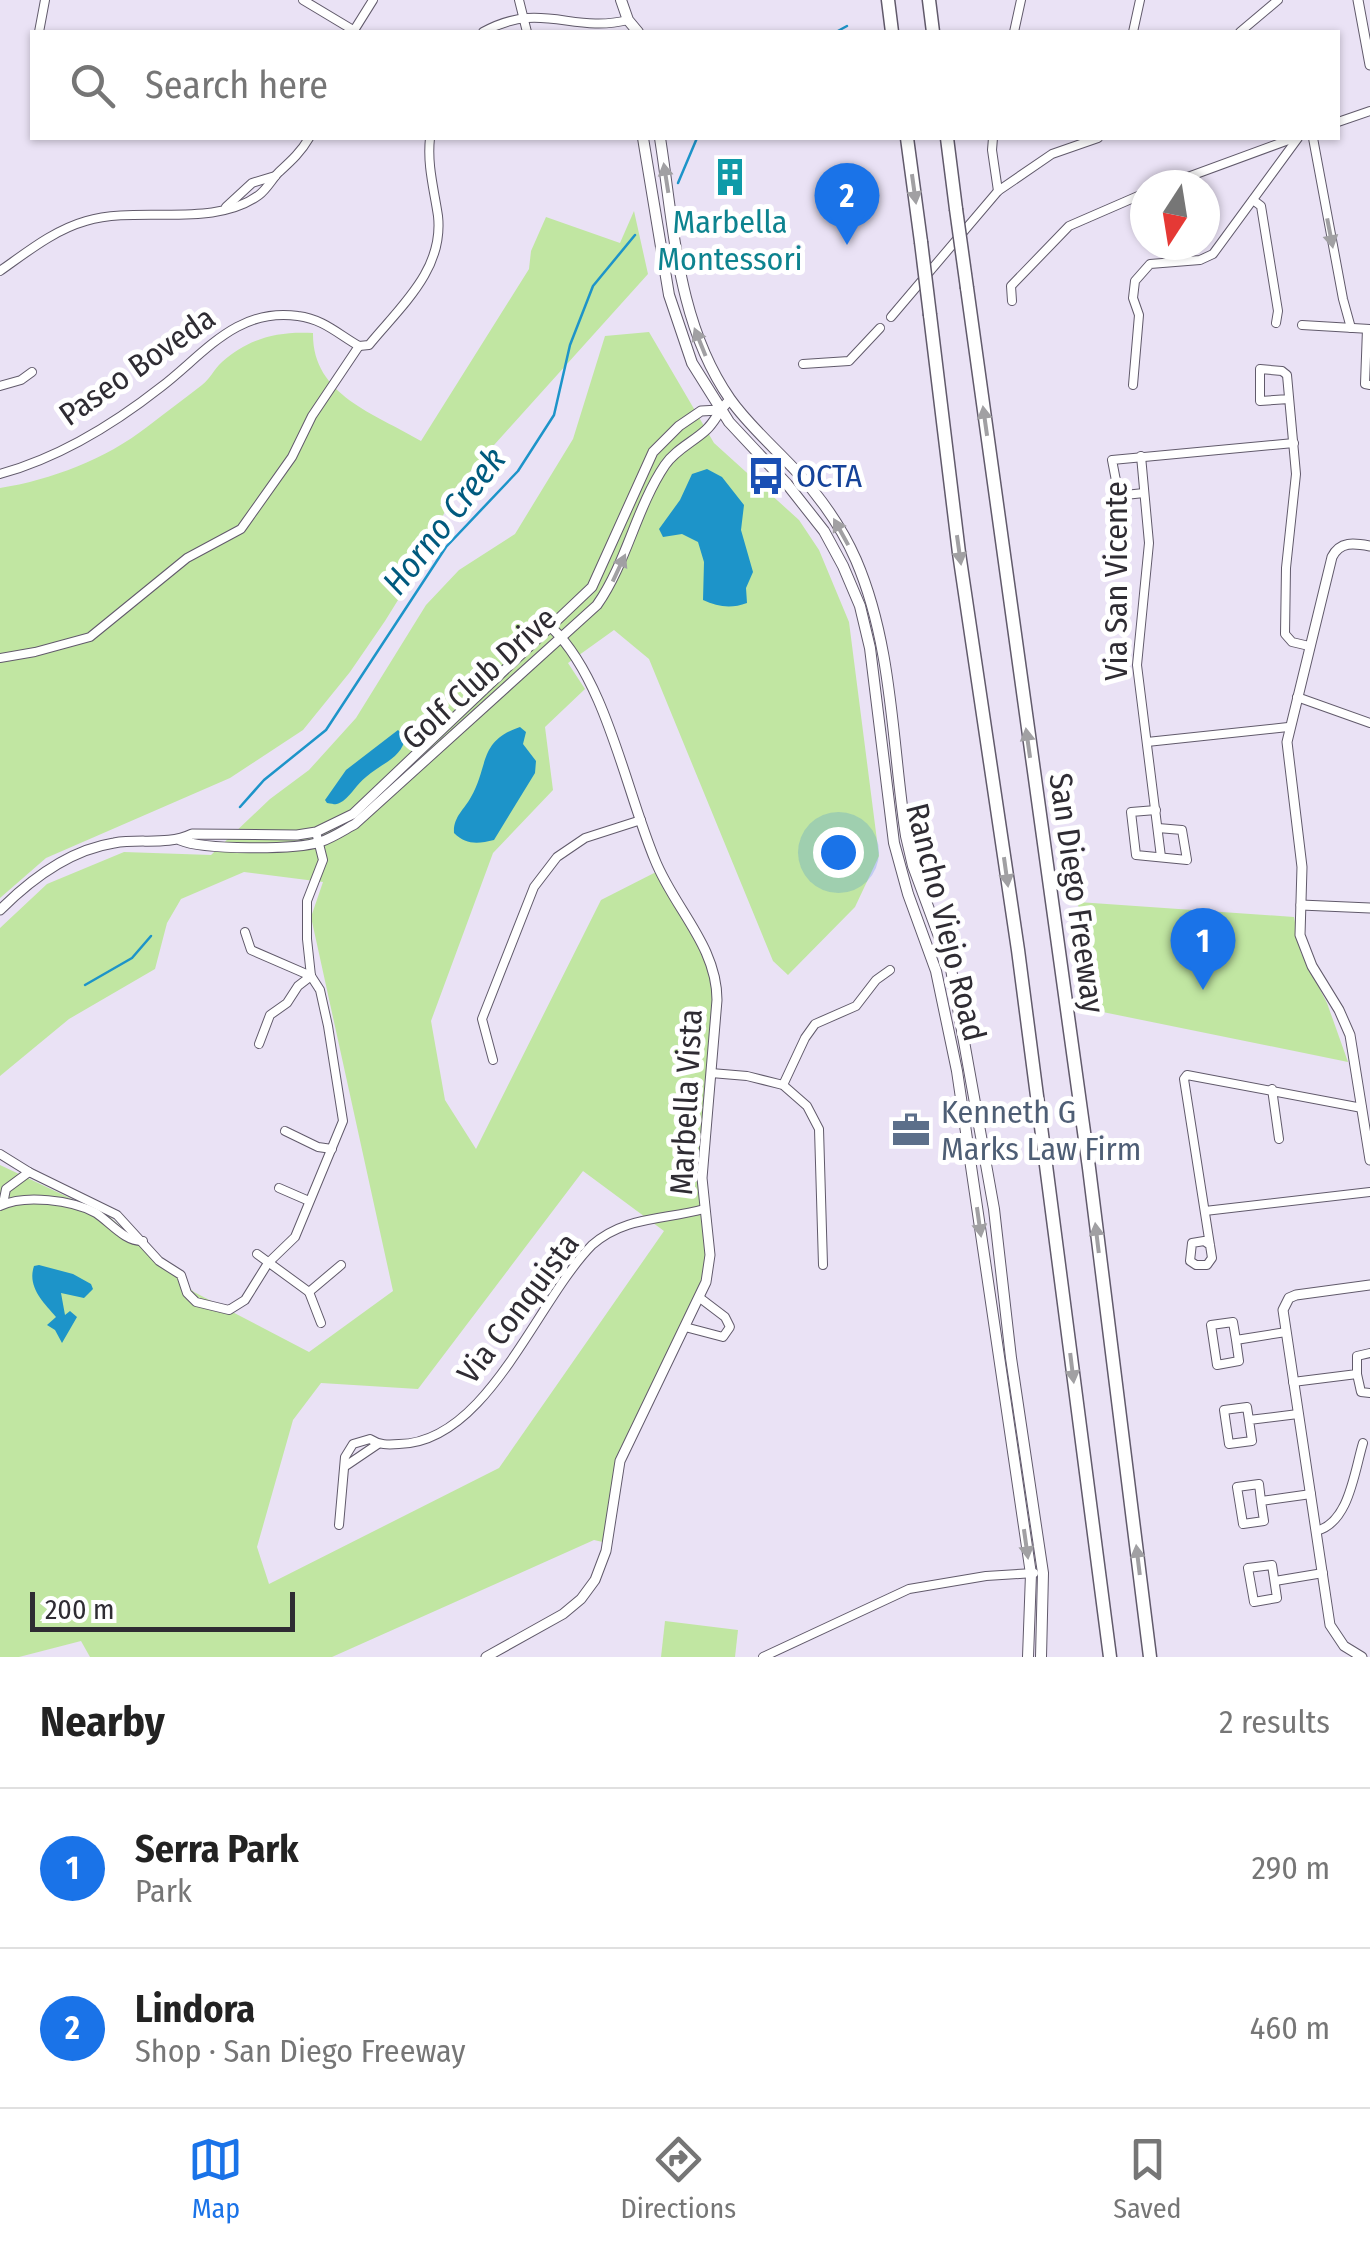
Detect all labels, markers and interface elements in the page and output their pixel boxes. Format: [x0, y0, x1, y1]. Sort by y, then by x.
search box [30, 30, 1340, 140]
icon: search [65, 58, 120, 113]
text: Search here [145, 62, 328, 108]
building icon: Marbella Montessori [709, 156, 751, 198]
one-way arrow [658, 162, 673, 193]
pin: 2 [814, 162, 880, 245]
north arrow [1130, 170, 1220, 260]
one-way arrow [907, 174, 923, 206]
place label: Marbella Montessori [657, 203, 803, 278]
one-way arrow [1323, 218, 1339, 249]
street label: Paseo Boveda [52, 298, 222, 434]
one-way arrow [691, 327, 707, 357]
one-way arrow [976, 404, 992, 436]
water label: Horno Creek [374, 439, 514, 603]
bus stop icon: OCTA [745, 455, 787, 497]
place label: OCTA [796, 457, 862, 495]
street label: Via San Vicente [1097, 481, 1135, 681]
one-way arrow [832, 517, 849, 546]
one-way arrow [951, 535, 967, 567]
one-way arrow [611, 553, 627, 583]
street label: Golf Club Drive [394, 599, 564, 757]
one-way arrow [1019, 726, 1035, 758]
street label: San Diego Freeway [1041, 770, 1113, 1016]
street label: Rancho Viejo Road [898, 799, 994, 1045]
your location [813, 827, 864, 878]
one-way arrow [999, 857, 1015, 888]
pin: 1 [1170, 908, 1236, 990]
street label: Marbella Vista [662, 1008, 710, 1196]
place label: Kenneth G Marks Law Firm [941, 1093, 1141, 1168]
office icon: Kenneth G Marks Law Firm [890, 1109, 932, 1151]
one-way arrow [972, 1207, 988, 1239]
one-way arrow [1089, 1221, 1105, 1253]
street label: Via Conquista [449, 1225, 587, 1391]
one-way arrow [1065, 1352, 1081, 1384]
one-way arrow [1019, 1528, 1035, 1560]
one-way arrow [1130, 1544, 1146, 1576]
scale bar [30, 1587, 295, 1632]
text: 200 m [45, 1593, 115, 1626]
text: Nearby [40, 1697, 165, 1747]
text: 2 results [1219, 1703, 1330, 1741]
text: Serra Park [135, 1826, 299, 1872]
text: 1 [66, 1849, 79, 1887]
text: 290 m [1252, 1849, 1330, 1887]
text: Park [135, 1872, 192, 1910]
text: Lindora [135, 1986, 255, 2032]
text: 2 [65, 2009, 80, 2047]
text: 460 m [1250, 2009, 1330, 2047]
text: Shop · San Diego Freeway [135, 2032, 466, 2070]
tab: Map [188, 2132, 243, 2225]
tab: Directions [620, 2132, 736, 2225]
tab: Saved [1113, 2132, 1182, 2225]

